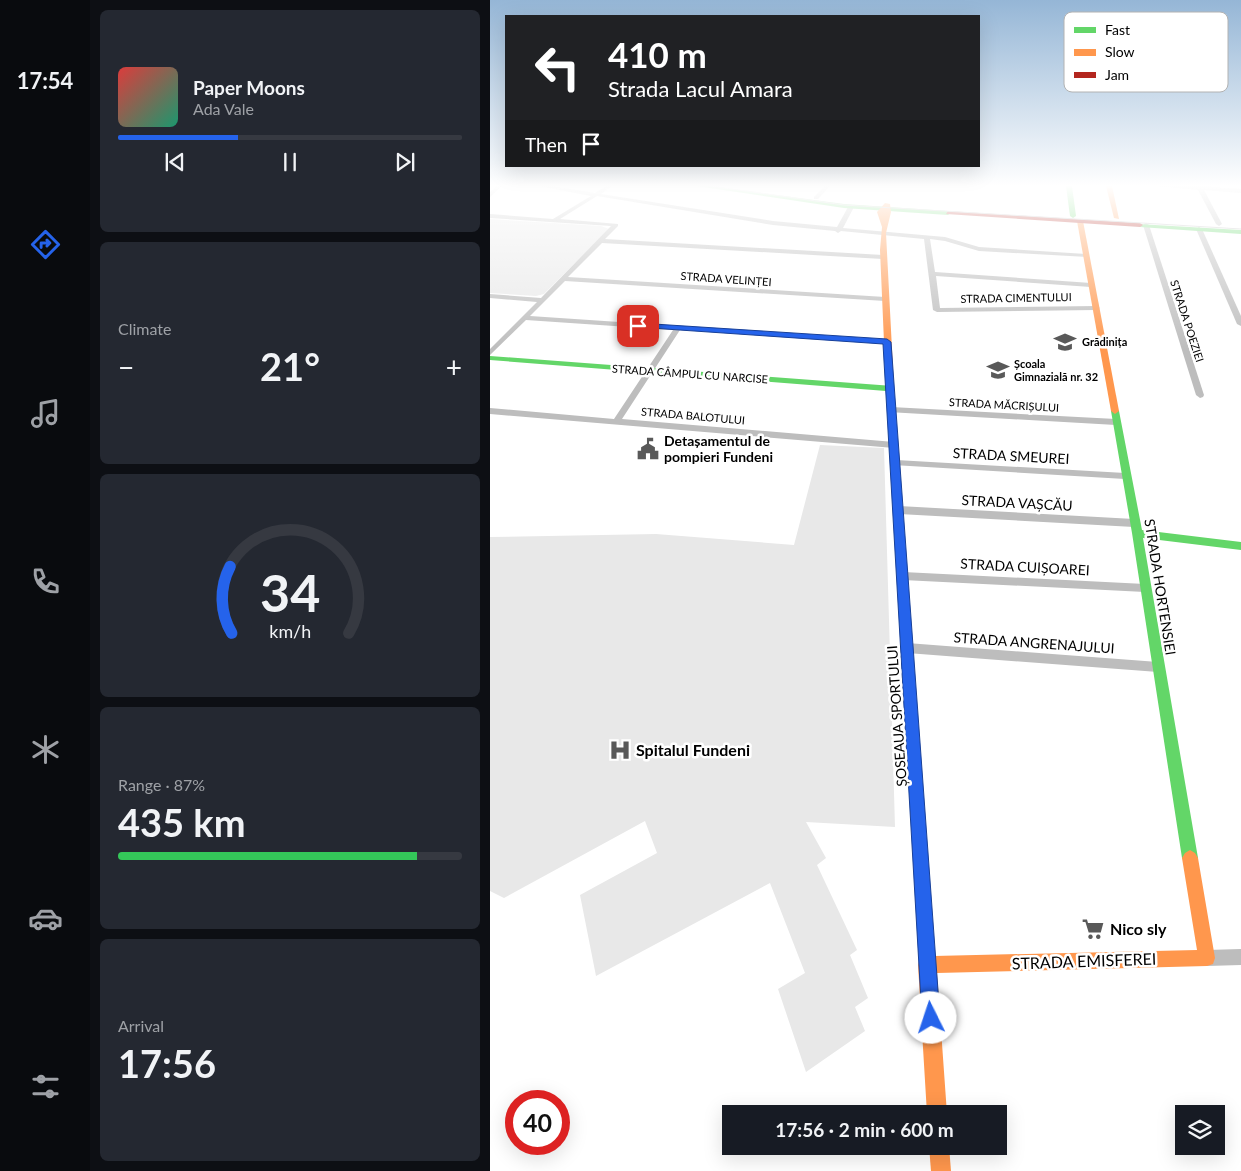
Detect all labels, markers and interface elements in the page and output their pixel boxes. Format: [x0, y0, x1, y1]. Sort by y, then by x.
legend [1064, 12, 1228, 92]
text: Fast [1105, 21, 1130, 38]
text: 410 m [608, 33, 707, 75]
icon: left [525, 35, 590, 100]
text: Slow [1105, 43, 1135, 60]
text: Jam [1105, 66, 1129, 83]
text: 17:54 [17, 67, 73, 94]
text: Strada Lacul Amara [608, 75, 793, 102]
text: Paper Moons [193, 76, 305, 99]
text: Ada Vale [193, 99, 254, 118]
icon: arrive [577, 130, 605, 158]
text: Then [525, 133, 567, 156]
icon: previous [161, 148, 189, 176]
icon: pause [276, 148, 304, 176]
icon: next [391, 148, 419, 176]
icon: directions [28, 227, 63, 262]
street label: STRADA VELINȚEI [680, 269, 772, 288]
street label: STRADA POEZIEI [1168, 278, 1207, 364]
street label: STRADA CIMENTULUI [960, 290, 1072, 305]
pin [617, 305, 659, 347]
icon: arrive [624, 312, 652, 340]
text: Climate [118, 319, 171, 338]
school or university icon: Grădinița [1052, 329, 1078, 355]
place label: Grădinița [1082, 335, 1127, 348]
text: 21° [260, 343, 320, 389]
text: − [118, 350, 134, 384]
text: + [446, 350, 462, 384]
school or university icon: Școala Gimnazială nr. 32 [985, 357, 1011, 383]
place label: Școala Gimnazială nr. 32 [1014, 357, 1098, 383]
street label: STRADA CÂMPUL CU NARCISE [612, 362, 768, 385]
street label: STRADA MĂCRIȘULUI [949, 395, 1059, 414]
icon: music [28, 396, 63, 431]
street label: STRADA BALOTULUI [641, 404, 745, 427]
place label: Detașamentul de pompieri Fundeni [664, 432, 773, 465]
public building icon: Detașamentul de pompieri Fundeni [635, 436, 661, 462]
street label: STRADA SMEUREI [952, 444, 1070, 467]
street label: STRADA VAȘCĂU [961, 491, 1073, 514]
street label: STRADA HORTENSIEI [1141, 517, 1180, 656]
street label: STRADA CUIȘOAREI [960, 555, 1090, 578]
text: 34 [260, 561, 320, 623]
icon: phone [28, 564, 63, 599]
text: km/h [269, 620, 311, 642]
street label: STRADA ANGRENAJULUI [953, 628, 1115, 657]
street label: ȘOSEAUA SPORTULUI [883, 645, 910, 787]
icon: climate [28, 732, 63, 767]
hospital icon: Spitalul Fundeni [607, 737, 633, 763]
place label: Spitalul Fundeni [636, 740, 750, 759]
text: Range · 87% [118, 775, 205, 794]
text: 435 km [118, 799, 246, 845]
icon: car [28, 901, 63, 936]
supermarket icon: Nico sly [1080, 916, 1106, 942]
place label: Nico sly [1110, 919, 1167, 938]
street label: STRADA EMISFEREI [1011, 948, 1157, 973]
position arrow [904, 991, 956, 1043]
text: Arrival [118, 1016, 164, 1035]
text: 17:56 [118, 1040, 216, 1086]
icon: filters [28, 1069, 63, 1104]
speed limit sign: 40 [505, 1090, 570, 1155]
map controls [1175, 1105, 1225, 1155]
button: layers [1175, 1105, 1225, 1155]
text: 17:56 · 2 min · 600 m [775, 1118, 954, 1141]

